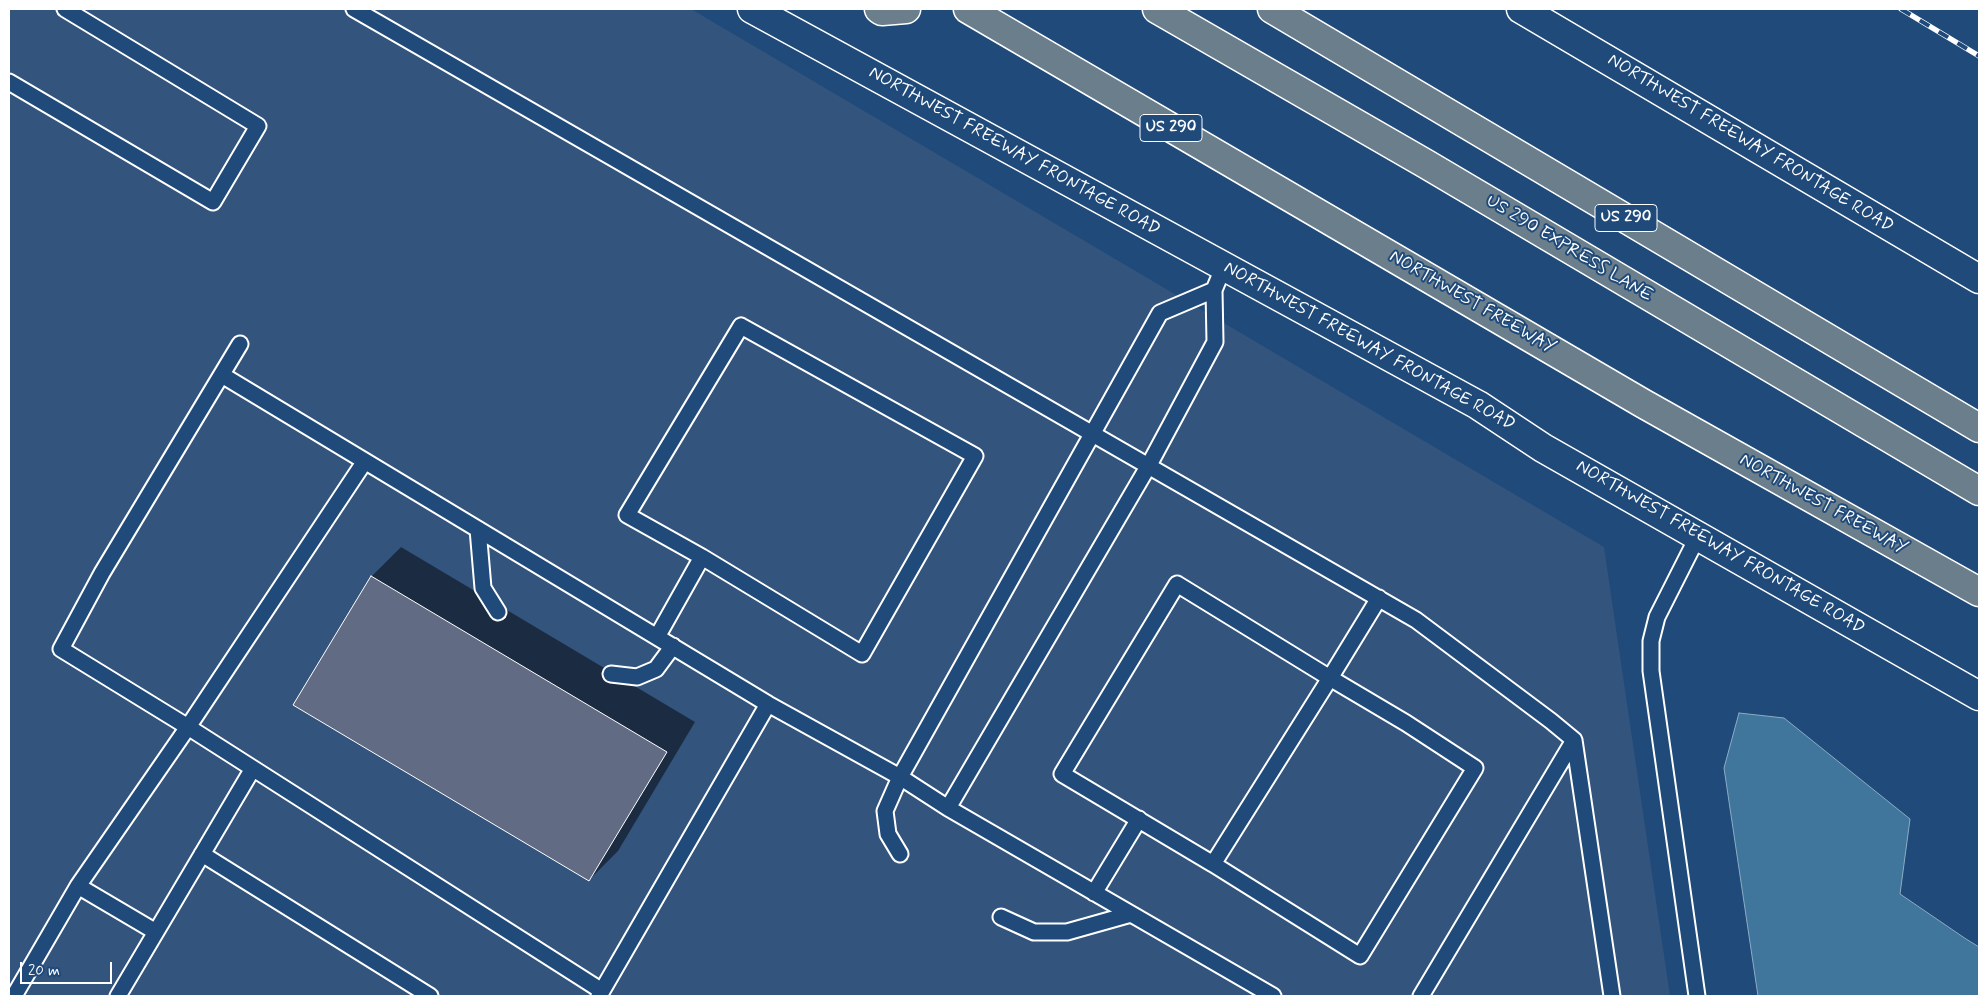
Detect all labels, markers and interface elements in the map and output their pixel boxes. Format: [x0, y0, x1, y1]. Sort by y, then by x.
street label: NORTHWEST FREEWAY FRONTAGE ROAD [1603, 50, 1897, 238]
street label: NORTHWEST FREEWAY FRONTAGE ROAD [864, 63, 1164, 241]
road number: US 290 [1140, 115, 1202, 142]
street label: US 290 EXPRESS LANE [1482, 191, 1656, 307]
road number: US 290 [1595, 204, 1657, 232]
street label: NORTHWEST FREEWAY [1385, 246, 1559, 360]
street label: NORTHWEST FREEWAY FRONTAGE ROAD [1219, 258, 1519, 436]
street label: NORTHWEST FREEWAY [1735, 450, 1911, 560]
street label: NORTHWEST FREEWAY FRONTAGE ROAD [1572, 456, 1868, 640]
scale bar [22, 952, 115, 984]
text: 20 m [28, 961, 60, 981]

